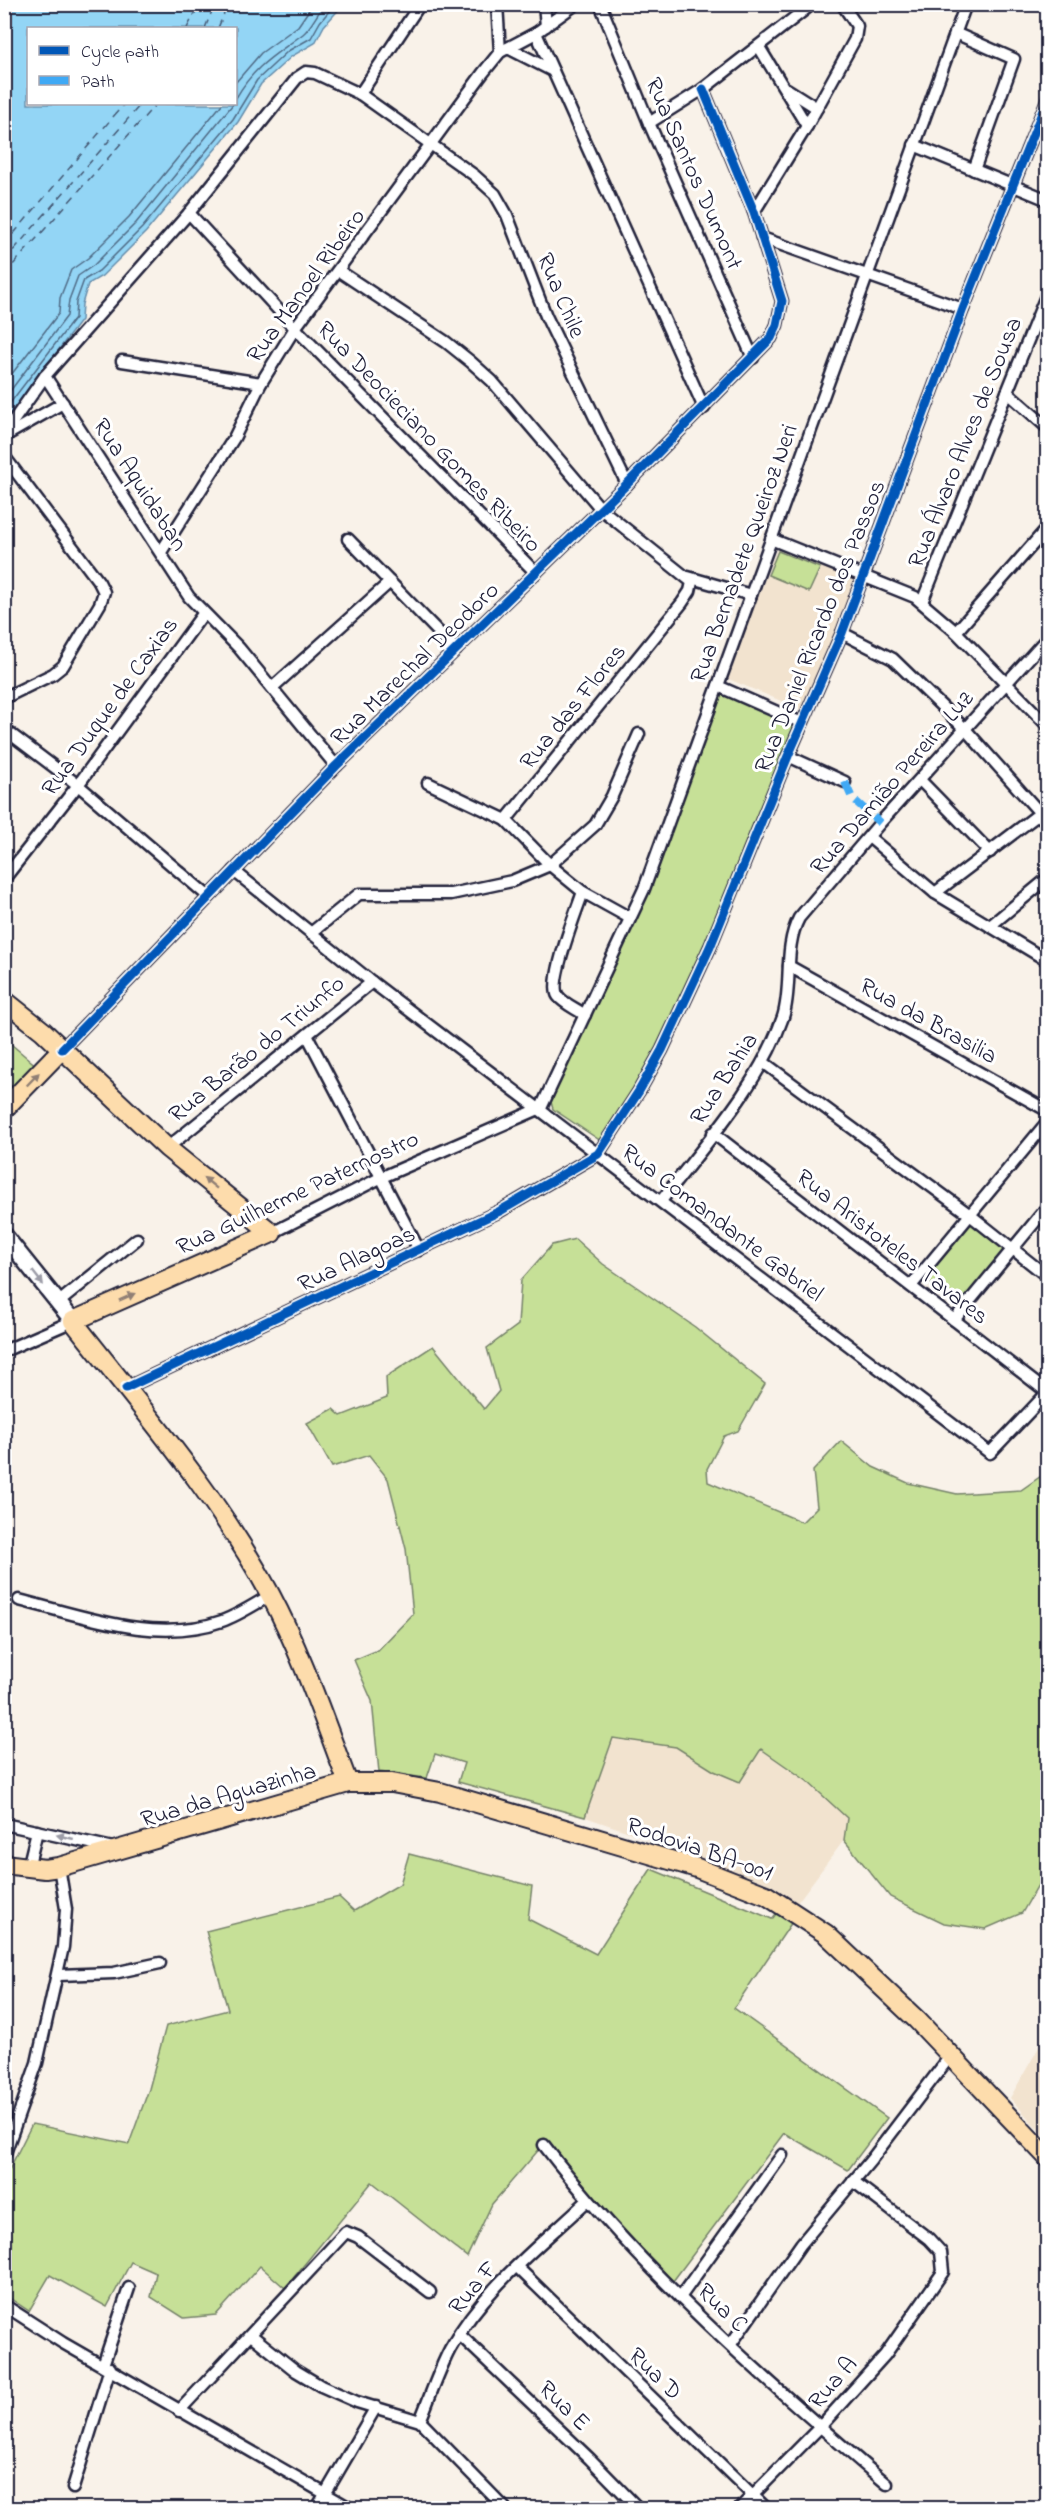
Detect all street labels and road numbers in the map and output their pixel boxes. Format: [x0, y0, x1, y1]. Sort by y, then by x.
street label: Rua Santos Dumont [635, 72, 751, 276]
street label: Rua Manoel Ribeiro [239, 202, 375, 371]
street label: Rua Chile [526, 248, 593, 344]
street label: Rua Álvaro Alves de Sousa [900, 312, 1033, 574]
street label: Rua Deocieciano Gomes Ribeiro [308, 314, 549, 562]
street label: Rua Aquidaban [83, 412, 195, 559]
street label: Rua Bernadete Queiroz Neri [682, 420, 808, 688]
street label: Rua Daniel Ricardo dos Passos [747, 475, 896, 778]
street label: Rua Marechal Deodoro [323, 575, 508, 755]
street label: Rua Duque de Caxias [34, 611, 188, 804]
street label: Rua das Flores [512, 637, 636, 778]
street label: Rua Damião Pereira Luz [803, 683, 984, 884]
street label: Rua Barão do Triunfo [162, 968, 353, 1132]
street label: Rua da Brasilia [853, 970, 1003, 1075]
street label: Rua Bahia [682, 1026, 768, 1132]
street label: Rua Guilherme Paternostro [171, 1123, 425, 1266]
street label: Rua Comandante Gabriel [613, 1136, 830, 1312]
street label: Rua Aristoteles Tavares [788, 1161, 995, 1335]
street label: Rua Alagoas [293, 1218, 422, 1303]
street label: Rua da Aguazinha [137, 1755, 321, 1838]
street label: Rodovia BA-001 [621, 1809, 777, 1892]
street label: Rua F [441, 2253, 507, 2323]
street label: Rua C [688, 2276, 755, 2342]
street label: Rua D [619, 2340, 689, 2409]
street label: Rua A [801, 2349, 867, 2418]
street label: Rua E [529, 2373, 597, 2440]

